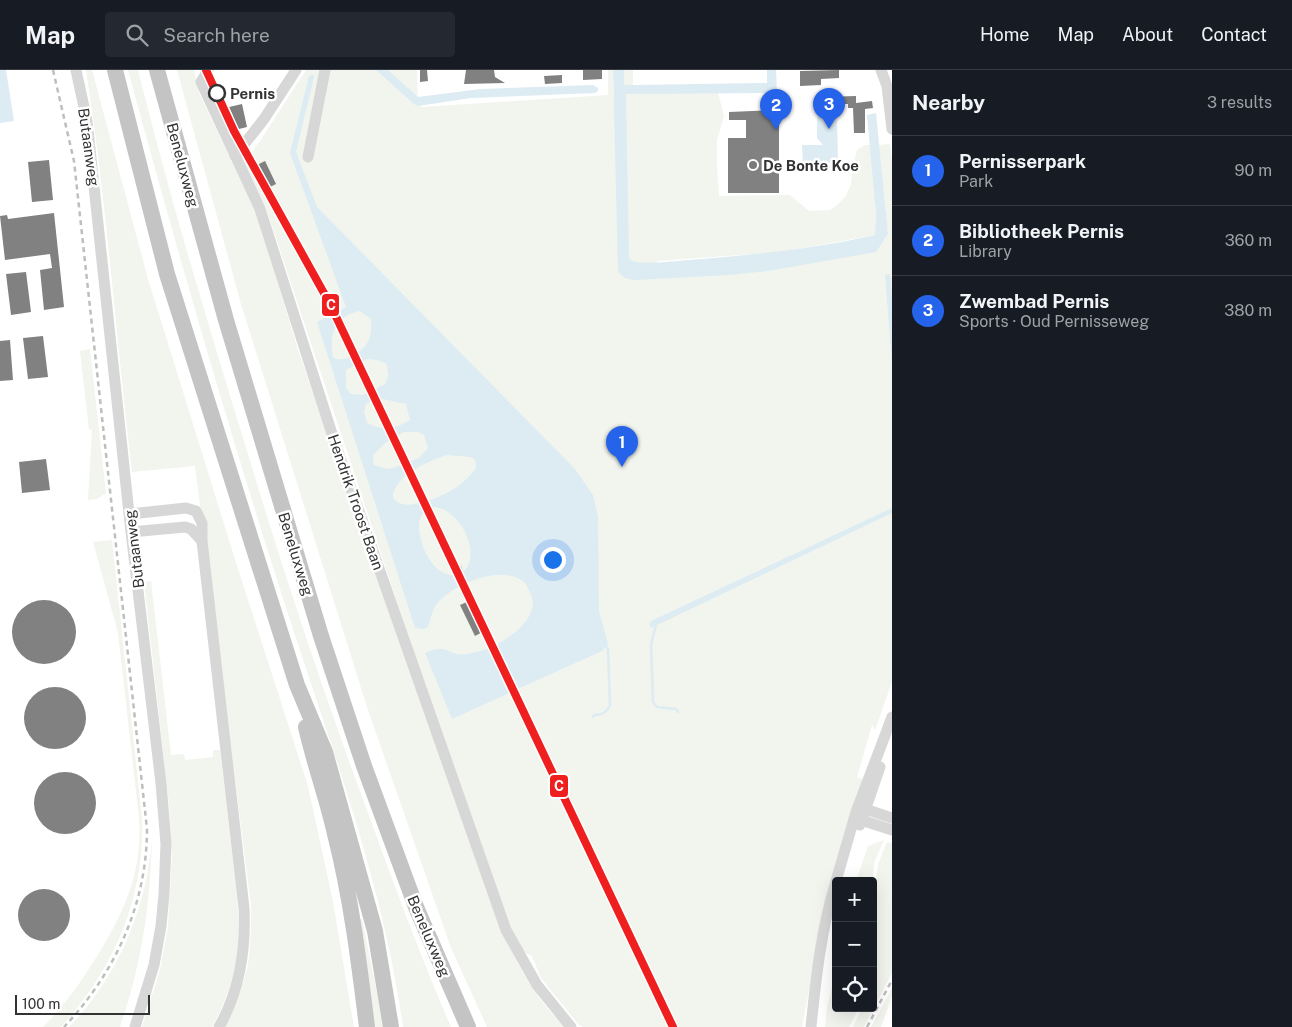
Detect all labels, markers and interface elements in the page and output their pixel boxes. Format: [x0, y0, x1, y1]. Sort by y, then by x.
search box [105, 12, 455, 57]
text: Map [25, 21, 75, 49]
icon: search [123, 21, 151, 49]
text: Search here [163, 24, 270, 46]
text: Home [980, 24, 1030, 45]
text: Map [1058, 24, 1094, 45]
text: About [1122, 24, 1173, 45]
text: Contact [1201, 24, 1267, 45]
marker: Pernis [208, 84, 226, 102]
place label: Pernis [230, 85, 275, 102]
pin: 3 [813, 88, 845, 129]
pin: 2 [760, 89, 792, 130]
text: Nearby [912, 90, 985, 115]
text: 3 results [1207, 93, 1272, 112]
street label: Butaanweg [75, 107, 103, 187]
street label: Beneluxweg [164, 121, 202, 209]
text: Pernisserpark [959, 150, 1086, 172]
place label: De Bonte Koe [763, 157, 859, 174]
marker: De Bonte Koe [747, 159, 759, 171]
text: 1 [925, 161, 931, 180]
text: 90 m [1235, 161, 1272, 180]
text: Park [959, 172, 993, 191]
text: Bibliotheek Pernis [959, 220, 1124, 242]
text: 2 [923, 231, 933, 250]
text: 360 m [1225, 231, 1272, 250]
text: Library [959, 242, 1012, 261]
text: Zwembad Pernis [959, 290, 1109, 312]
line badge: C [321, 293, 340, 317]
text: C [326, 297, 336, 313]
text: 3 [923, 301, 933, 320]
text: 380 m [1224, 301, 1272, 320]
text: Sports · Oud Pernisseweg [959, 312, 1149, 331]
pin: 1 [606, 426, 638, 467]
street label: Hendrik Troost Baan [325, 432, 387, 572]
street label: Butaanweg [121, 509, 147, 589]
street label: Beneluxweg [275, 510, 317, 598]
your location [540, 547, 566, 573]
line badge: C [549, 774, 569, 798]
text: C [554, 778, 564, 794]
map controls [832, 877, 877, 1012]
button: + [832, 877, 877, 922]
street label: Beneluxweg [404, 893, 454, 979]
button: − [832, 922, 877, 967]
button: locate [832, 967, 877, 1012]
scale bar [15, 992, 150, 1015]
text: 100 m [22, 996, 60, 1012]

